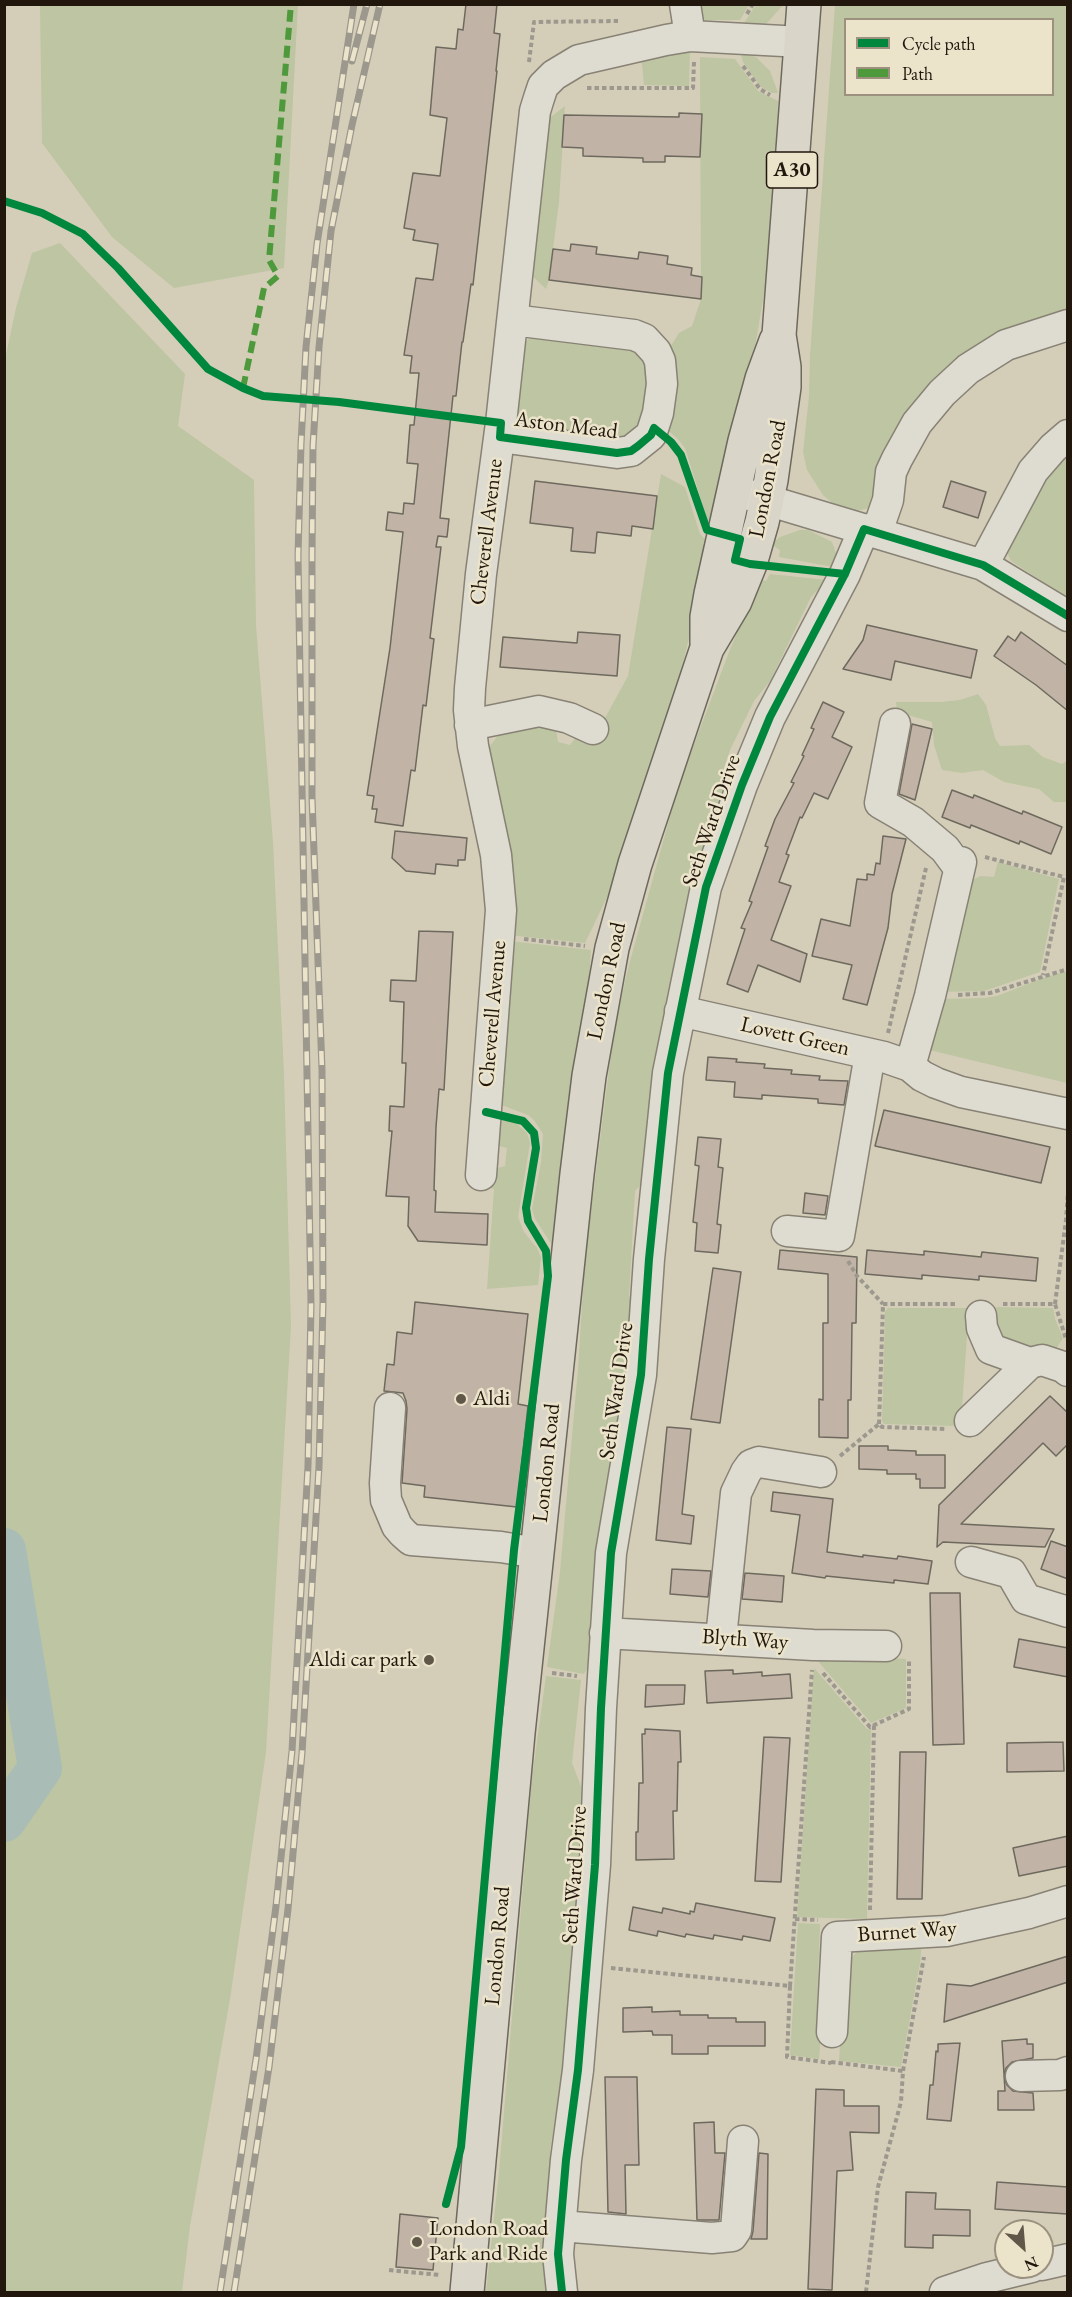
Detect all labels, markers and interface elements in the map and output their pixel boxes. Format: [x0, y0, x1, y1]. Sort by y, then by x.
legend [844, 18, 1054, 96]
text: Cycle path [902, 32, 976, 55]
text: Path [902, 62, 933, 85]
road number: A30 [766, 152, 818, 188]
street label: Aston Mead [513, 407, 619, 445]
street label: London Road [744, 418, 792, 540]
street label: Cheverell Avenue [465, 457, 509, 607]
street label: Seth Ward Drive [677, 751, 747, 891]
street label: London Road [582, 920, 632, 1042]
street label: Cheverell Avenue [473, 940, 513, 1088]
street label: Lovett Green [738, 1012, 852, 1062]
street label: Seth Ward Drive [594, 1321, 640, 1461]
place label: Aldi [473, 1386, 510, 1412]
marker: Aldi [454, 1392, 468, 1406]
street label: London Road [528, 1402, 566, 1524]
street label: Blyth Way [701, 1624, 789, 1656]
place label: Aldi car park [309, 1647, 417, 1673]
marker: Aldi car park [422, 1653, 436, 1667]
street label: Seth Ward Drive [557, 1805, 593, 1945]
street label: London Road [480, 1885, 516, 2007]
street label: Burnet Way [856, 1915, 958, 1949]
place label: London Road Park and Ride [429, 2216, 548, 2268]
north arrow [994, 2219, 1054, 2279]
marker: London Road Park and Ride [410, 2235, 424, 2249]
text: N [1021, 2252, 1042, 2276]

